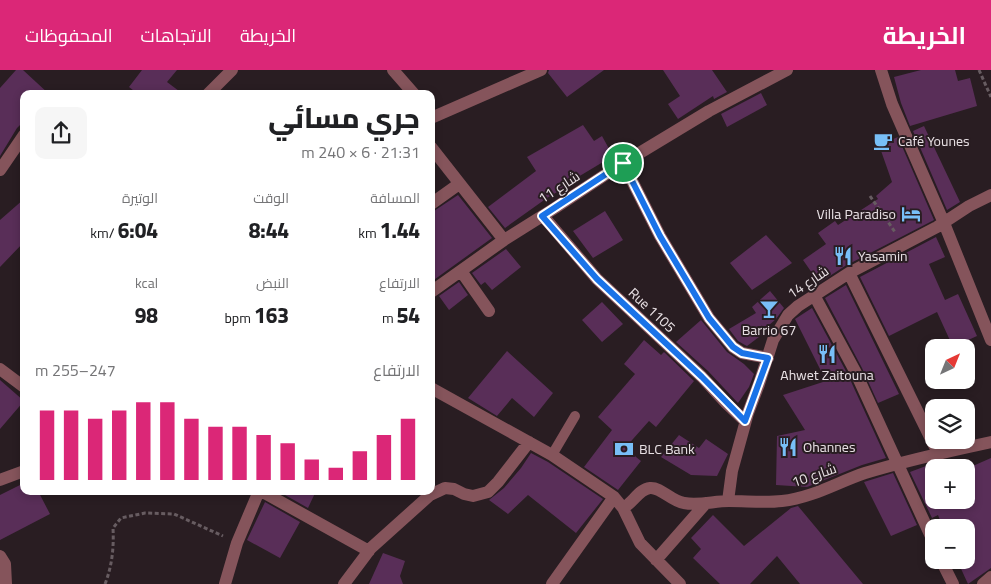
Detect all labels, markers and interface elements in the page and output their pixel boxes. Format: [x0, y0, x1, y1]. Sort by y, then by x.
text: الخريطة [883, 13, 966, 58]
text: المحفوظات [25, 19, 113, 52]
text: الاتجاهات [141, 19, 212, 52]
text: الخريطة [240, 19, 296, 52]
text: جري مسائي [268, 92, 420, 144]
button: share [35, 107, 87, 159]
place label: Café Younes [898, 128, 970, 154]
cafe icon: Café Younes [872, 130, 894, 152]
text: 21:31 · 6 × 240 m [301, 137, 420, 167]
pin [602, 142, 644, 184]
icon: arrive [609, 149, 637, 177]
street label: شارع 11 [533, 164, 585, 210]
text: الوتيرة [122, 185, 158, 211]
text: الوقت [253, 185, 289, 211]
text: المسافة [370, 185, 420, 211]
place label: Villa Paradiso [817, 201, 896, 227]
hotel icon: Villa Paradiso [900, 203, 922, 225]
text: 6:04 [118, 211, 158, 250]
text: 8:44 [249, 211, 289, 250]
text: 1.44 [380, 211, 420, 250]
text: /km [90, 220, 118, 246]
text: km [358, 220, 380, 246]
place label: Yasamin [858, 243, 908, 269]
restaurant icon: Yasamin [832, 245, 854, 267]
street label: شارع 14 [782, 258, 834, 306]
text: kcal [135, 270, 158, 296]
text: النبض [256, 270, 289, 296]
text: الارتفاع [379, 270, 420, 296]
street label: Rue 1105 [622, 281, 682, 339]
text: 98 [135, 296, 158, 335]
text: 163 [254, 296, 289, 335]
text: 54 [397, 296, 420, 335]
bar icon: Barrio 67 [758, 298, 780, 320]
text: bpm [224, 305, 254, 331]
text: m [382, 305, 397, 331]
place label: Barrio 67 [742, 317, 796, 343]
north arrow [925, 339, 975, 389]
map controls [925, 339, 975, 569]
restaurant icon: Ahwet Zaitouna [816, 343, 838, 365]
text: 247–255 m [35, 355, 116, 385]
text: الارتفاع [373, 355, 420, 385]
place label: Ahwet Zaitouna [780, 362, 874, 388]
button: layers [925, 399, 975, 449]
place label: Ohannes [803, 434, 855, 460]
place label: BLC Bank [639, 436, 695, 462]
restaurant icon: Ohannes [777, 436, 799, 458]
bank icon: BLC Bank [613, 438, 635, 460]
street label: شارع 10 [788, 455, 840, 495]
button: + [925, 459, 975, 509]
button: − [925, 519, 975, 569]

